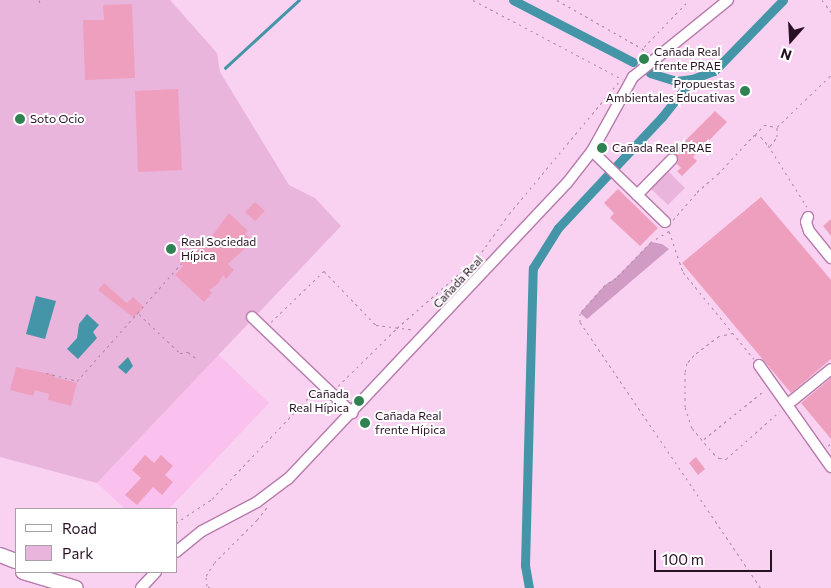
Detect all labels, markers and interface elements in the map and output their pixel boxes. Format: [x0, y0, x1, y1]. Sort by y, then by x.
north arrow [766, 15, 816, 65]
place label: Cañada Real frente PRAE [654, 45, 721, 73]
text: N [778, 45, 794, 64]
marker: Cañada Real frente PRAE [638, 53, 650, 65]
place label: Propuestas Ambientales Educativas [606, 77, 735, 105]
marker: Propuestas Ambientales Educativas [739, 85, 751, 97]
place label: Soto Ocio [30, 112, 84, 126]
marker: Soto Ocio [14, 113, 26, 125]
place label: Cañada Real PRAE [612, 141, 712, 155]
marker: Cañada Real PRAE [596, 142, 608, 154]
place label: Real Sociedad Hípica [181, 235, 256, 263]
marker: Real Sociedad Hípica [165, 243, 177, 255]
street label: Cañada Real [430, 253, 486, 311]
place label: Cañada Real Hípica [289, 387, 349, 415]
marker: Cañada Real Hípica [353, 395, 365, 407]
place label: Cañada Real frente Hípica [375, 409, 445, 437]
marker: Cañada Real frente Hípica [359, 417, 371, 429]
legend [15, 508, 178, 573]
text: Road [62, 519, 97, 537]
scale bar [656, 540, 774, 572]
text: Park [62, 544, 93, 562]
text: 100 m [662, 550, 704, 568]

